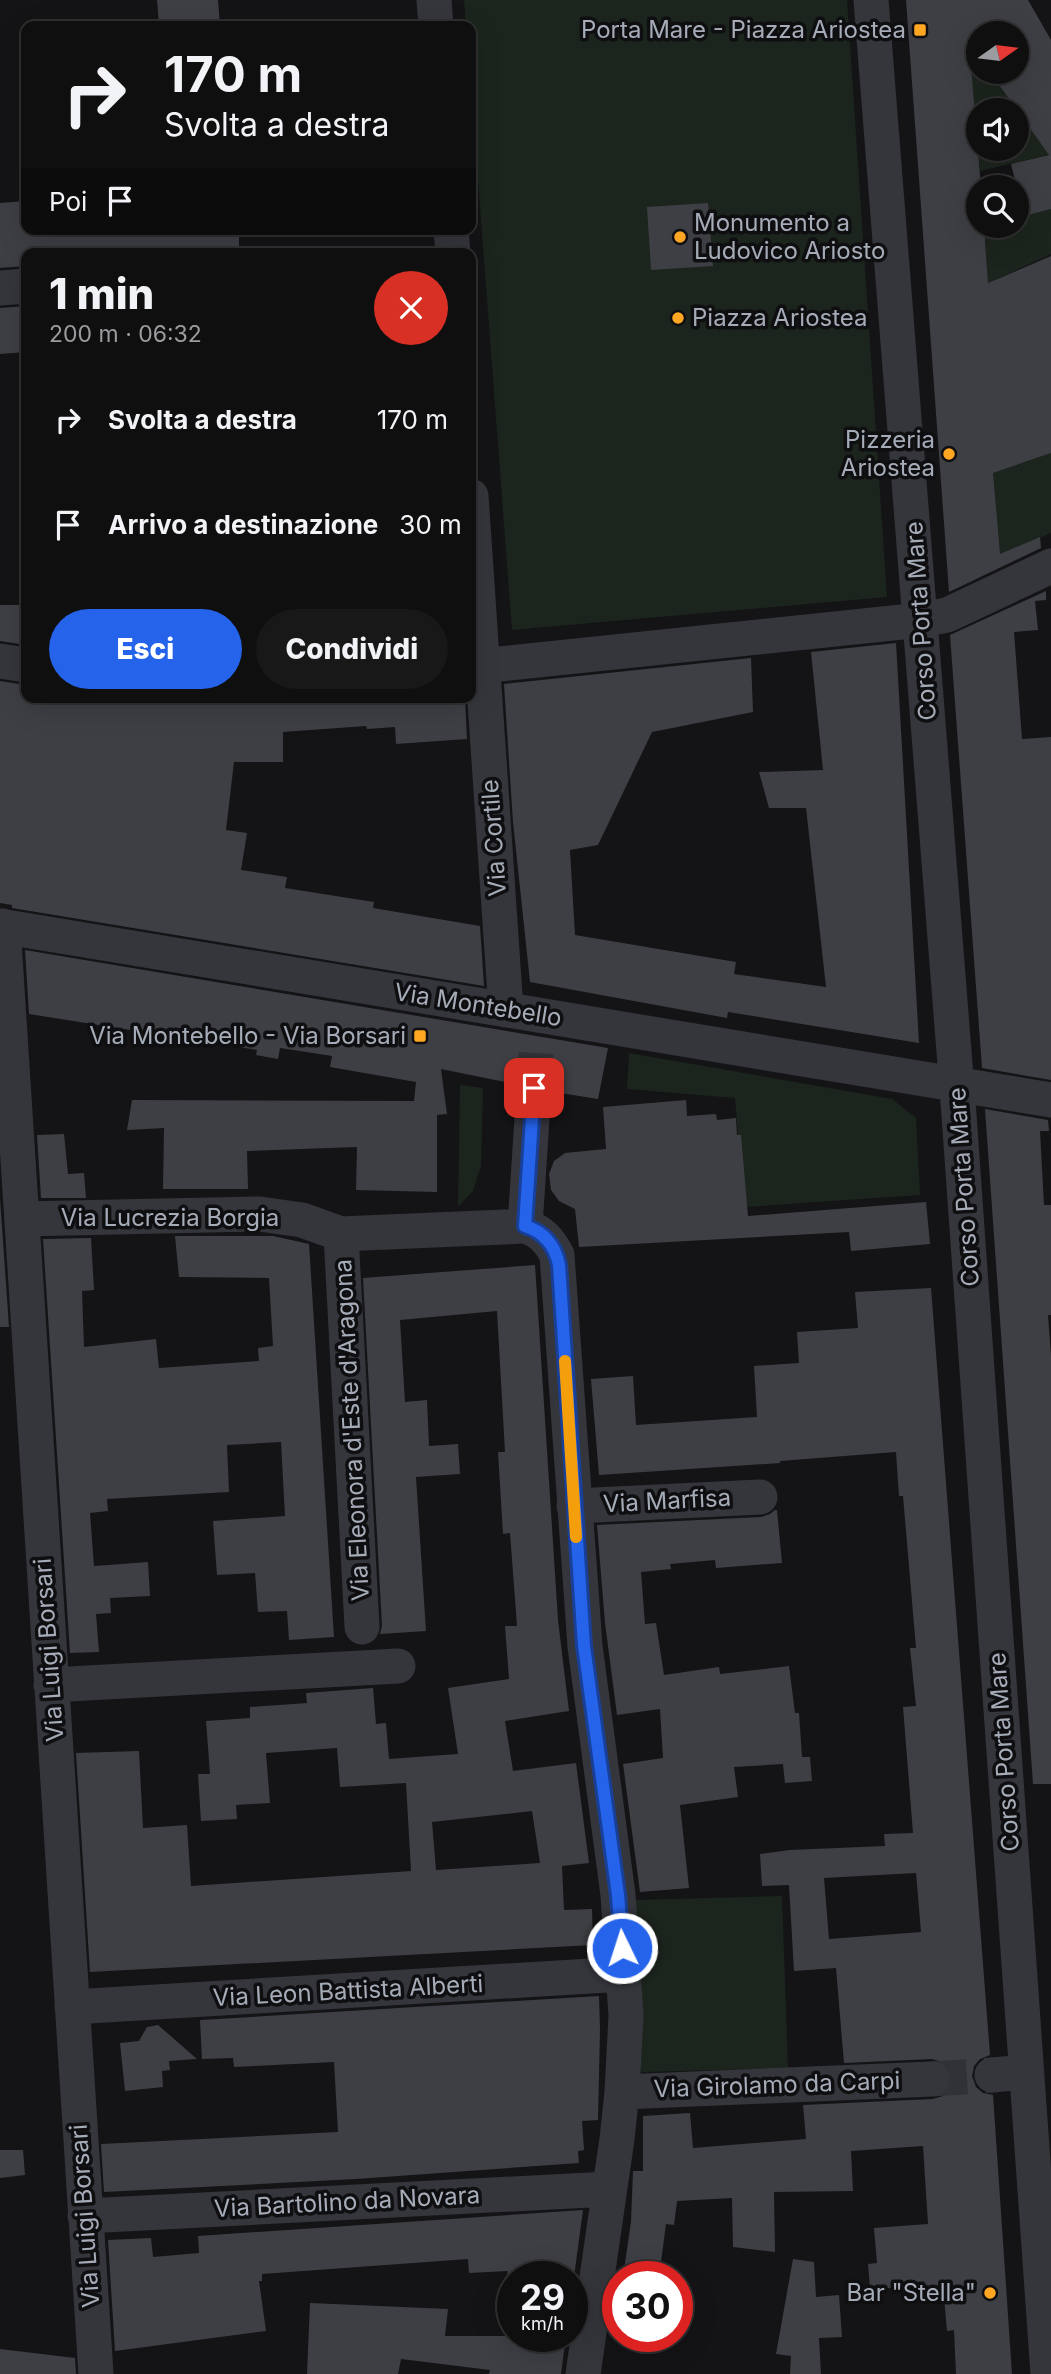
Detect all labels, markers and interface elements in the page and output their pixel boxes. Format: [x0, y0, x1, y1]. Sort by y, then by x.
place label: Porta Mare - Piazza Ariostea [581, 15, 906, 44]
north arrow [966, 21, 1029, 84]
map controls [966, 21, 1029, 238]
marker: Porta Mare - Piazza Ariostea [912, 22, 928, 38]
text: 170 m [164, 45, 302, 104]
icon: right [49, 49, 140, 140]
button: sound [966, 98, 1029, 161]
text: Svolta a destra [164, 105, 389, 144]
button: search [966, 175, 1029, 238]
icon: arrive [101, 182, 139, 220]
text: Poi [49, 186, 87, 217]
place label: Monumento a Ludovico Ariosto [694, 208, 885, 265]
marker: Monumento a Ludovico Ariosto [672, 229, 688, 245]
text: 1 min [49, 268, 154, 319]
button: close [374, 271, 448, 345]
place label: Piazza Ariostea [692, 303, 868, 332]
marker: Piazza Ariostea [670, 310, 686, 326]
text: 200 m · 06:32 [49, 320, 202, 348]
icon: right [49, 401, 87, 439]
text: Svolta a destra [108, 404, 297, 435]
text: 170 m [377, 404, 448, 435]
place label: Pizzeria Ariostea [841, 425, 935, 482]
marker: Pizzeria Ariostea [941, 446, 957, 462]
icon: arrive [49, 506, 87, 544]
text: Arrivo a destinazione [108, 509, 378, 540]
text: 30 m [399, 509, 462, 540]
street label: Corso Porta Mare [899, 520, 942, 722]
button: Esci [49, 609, 242, 689]
button: Condividi [256, 609, 448, 689]
street label: Via Cortile [475, 778, 512, 898]
street label: Via Montebello [392, 977, 564, 1032]
place label: Via Montebello - Via Borsari [89, 1021, 406, 1050]
marker: Via Montebello - Via Borsari [412, 1028, 428, 1044]
pin [504, 1058, 564, 1118]
icon: arrive [515, 1069, 553, 1107]
street label: Corso Porta Mare [942, 1086, 985, 1288]
street label: Via Lucrezia Borgia [61, 1203, 279, 1232]
street label: Via Eleonora d'Este d'Aragona [328, 1258, 375, 1602]
street label: Via Marfisa [602, 1483, 732, 1518]
street label: Via Luigi Borsari [28, 1557, 69, 1743]
street label: Corso Porta Mare [982, 1651, 1025, 1853]
position arrow [585, 1911, 659, 1985]
street label: Via Leon Battista Alberti [212, 1969, 484, 2012]
street label: Via Girolamo da Carpi [653, 2066, 901, 2103]
street label: Via Luigi Borsari [64, 2123, 105, 2309]
street label: Via Bartolino da Novara [213, 2180, 481, 2223]
speed limit sign: 30 [602, 2261, 693, 2352]
text: 29 [520, 2276, 565, 2318]
place label: Bar "Stella" [847, 2278, 976, 2307]
marker: Bar "Stella" [982, 2285, 998, 2301]
text: km/h [521, 2313, 564, 2334]

